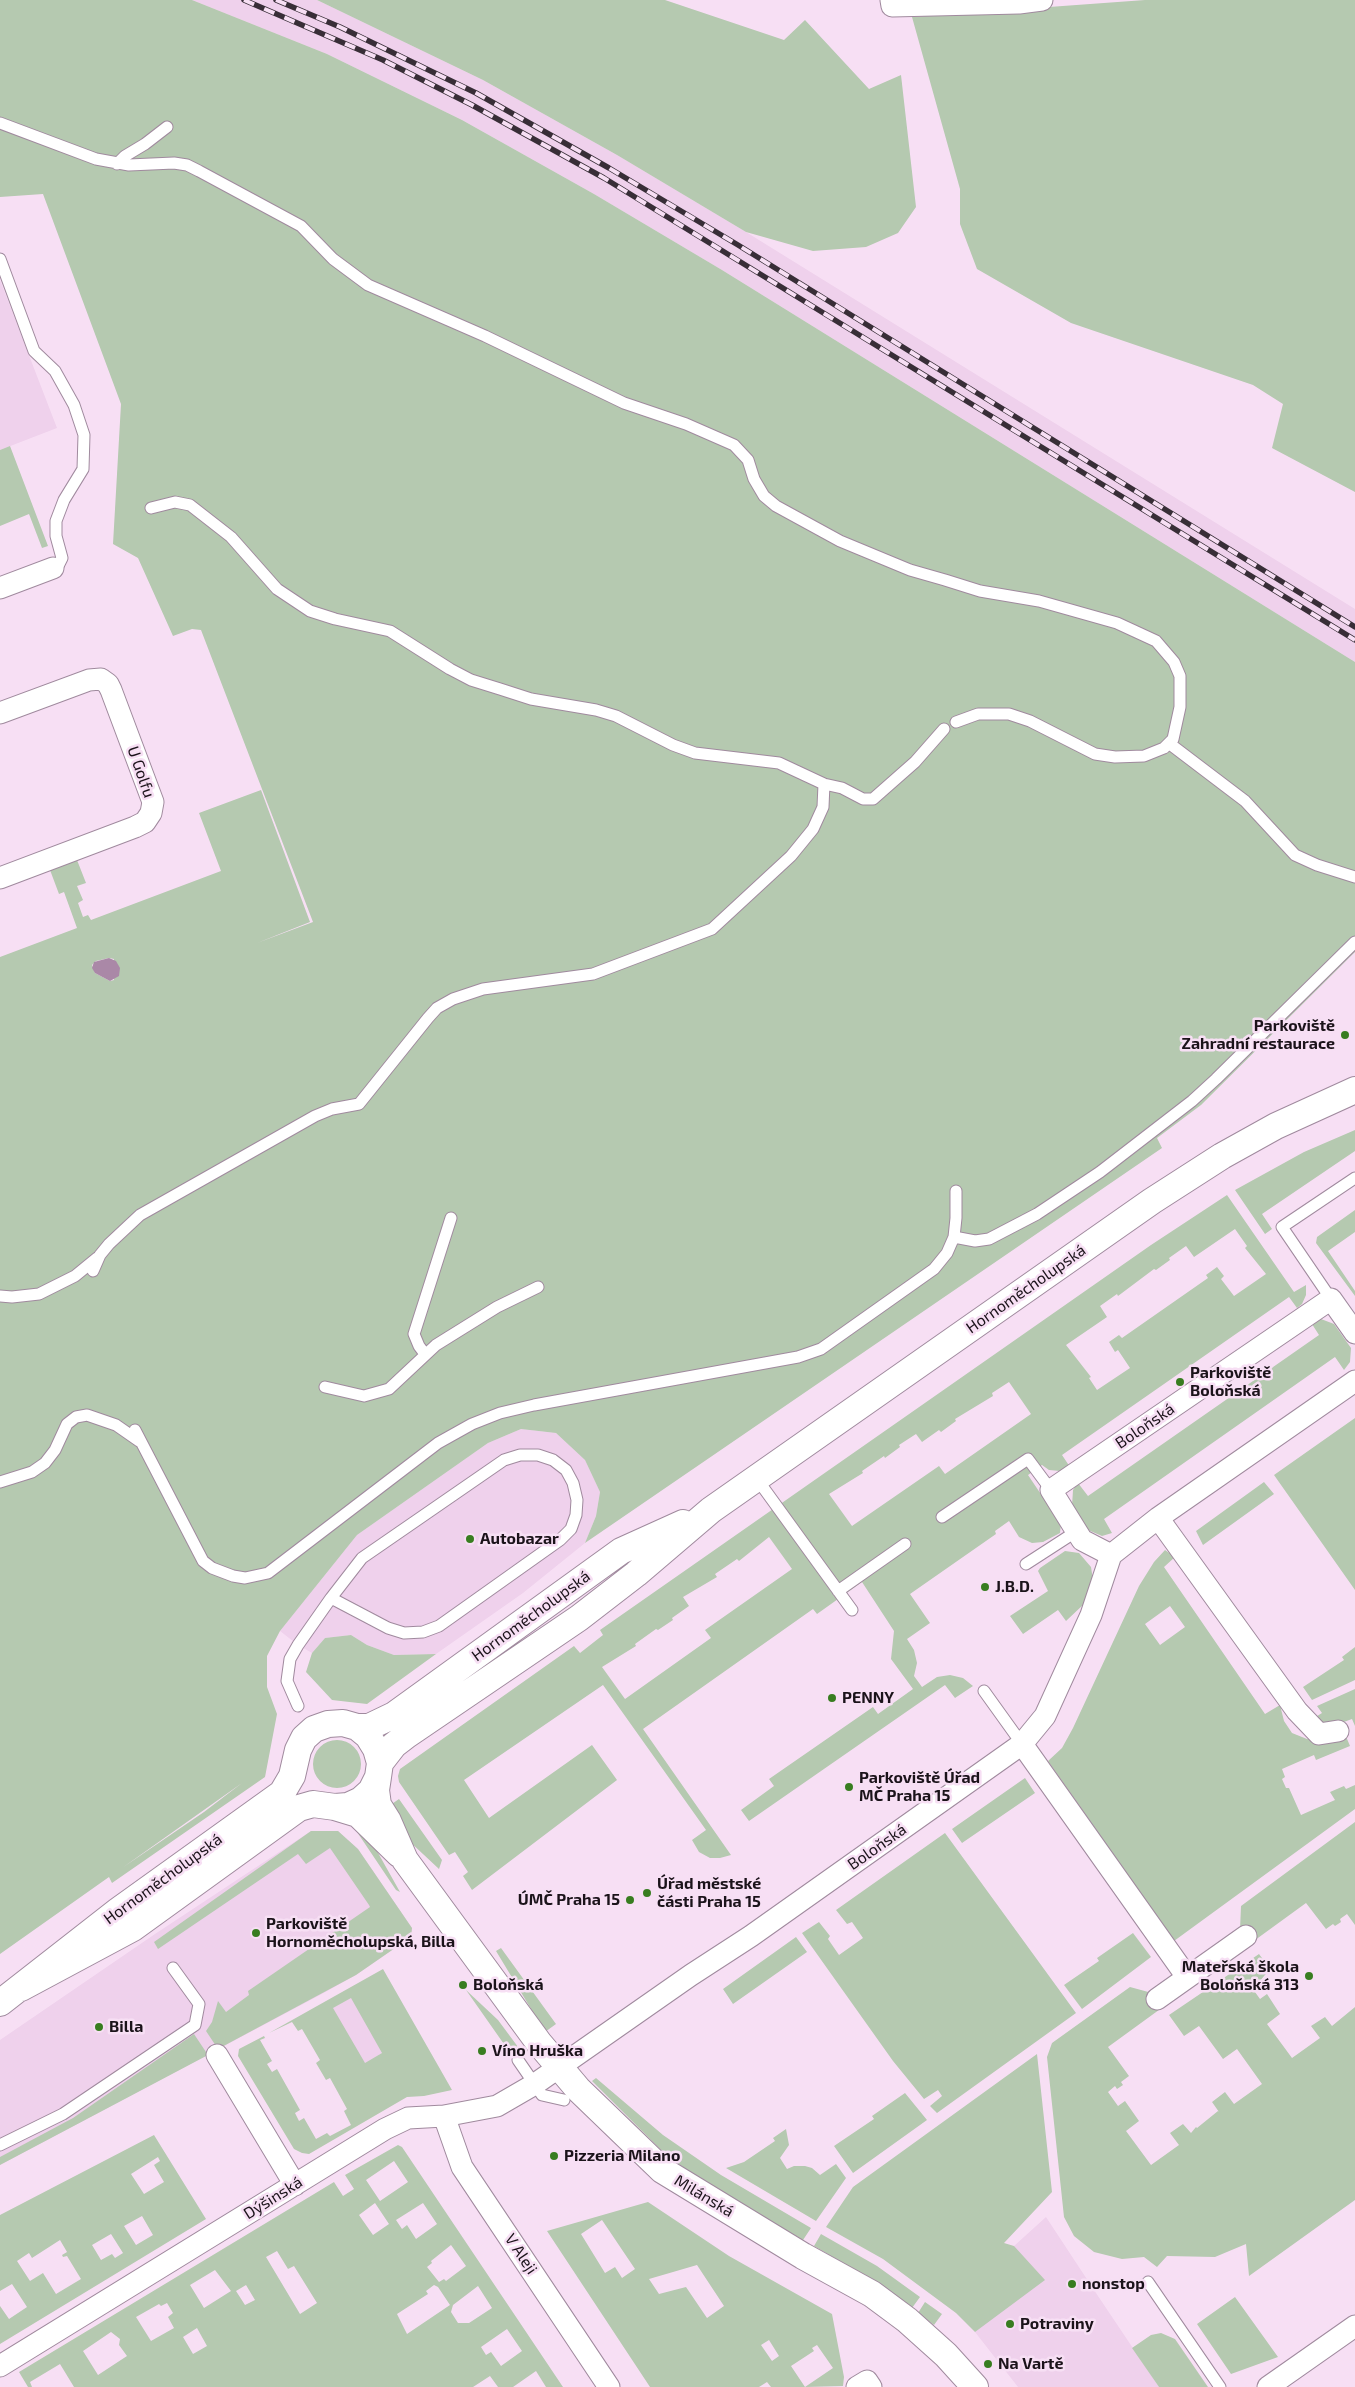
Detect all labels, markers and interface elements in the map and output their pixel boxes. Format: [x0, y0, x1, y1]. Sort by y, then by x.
street label: U Golfu [123, 744, 159, 800]
place label: Parkoviště Zahradní restaurace [1182, 1016, 1335, 1054]
marker: Parkoviště Zahradní restaurace [1339, 1029, 1351, 1041]
street label: Hornoměcholupská [962, 1241, 1090, 1337]
place label: Parkoviště Boloňská [1190, 1363, 1271, 1401]
marker: Parkoviště Boloňská [1174, 1376, 1186, 1388]
street label: Boloňská [1112, 1399, 1178, 1453]
place label: Autobazar [480, 1529, 559, 1549]
marker: Autobazar [464, 1533, 476, 1545]
street label: Hornoměcholupská [468, 1567, 594, 1665]
place label: J.B.D. [995, 1577, 1034, 1597]
marker: J.B.D. [979, 1581, 991, 1593]
place label: PENNY [842, 1688, 894, 1708]
marker: PENNY [826, 1692, 838, 1704]
place label: Parkoviště Úřad MČ Praha 15 [859, 1768, 980, 1806]
marker: Parkoviště Úřad MČ Praha 15 [843, 1781, 855, 1793]
street label: Boloňská [844, 1820, 910, 1874]
street label: Hornoměcholupská [100, 1830, 226, 1928]
place label: Úřad městské části Praha 15 [657, 1874, 761, 1912]
marker: Úřad městské části Praha 15 [641, 1887, 653, 1899]
place label: ÚMČ Praha 15 [518, 1890, 620, 1910]
marker: ÚMČ Praha 15 [624, 1894, 636, 1906]
place label: Parkoviště Hornoměcholupská, Billa [266, 1914, 455, 1952]
marker: Parkoviště Hornoměcholupská, Billa [250, 1927, 262, 1939]
place label: Mateřská škola Boloňská 313 [1182, 1957, 1299, 1995]
marker: Mateřská škola Boloňská 313 [1303, 1970, 1315, 1982]
place label: Boloňská [473, 1975, 544, 1995]
marker: Boloňská [457, 1979, 469, 1991]
place label: Billa [109, 2017, 143, 2037]
marker: Billa [93, 2021, 105, 2033]
place label: Víno Hruška [492, 2041, 583, 2061]
marker: Víno Hruška [476, 2045, 488, 2057]
place label: Pizzeria Milano [564, 2146, 680, 2166]
marker: Pizzeria Milano [548, 2150, 560, 2162]
street label: Milánská [671, 2171, 737, 2221]
street label: Dýšinská [240, 2172, 306, 2224]
street label: V Aleji [501, 2230, 541, 2278]
place label: nonstop [1082, 2274, 1145, 2294]
marker: nonstop [1066, 2278, 1078, 2290]
place label: Potraviny [1020, 2314, 1094, 2334]
marker: Potraviny [1004, 2318, 1016, 2330]
place label: Na Vartě [998, 2354, 1063, 2374]
marker: Na Vartě [982, 2358, 994, 2370]

